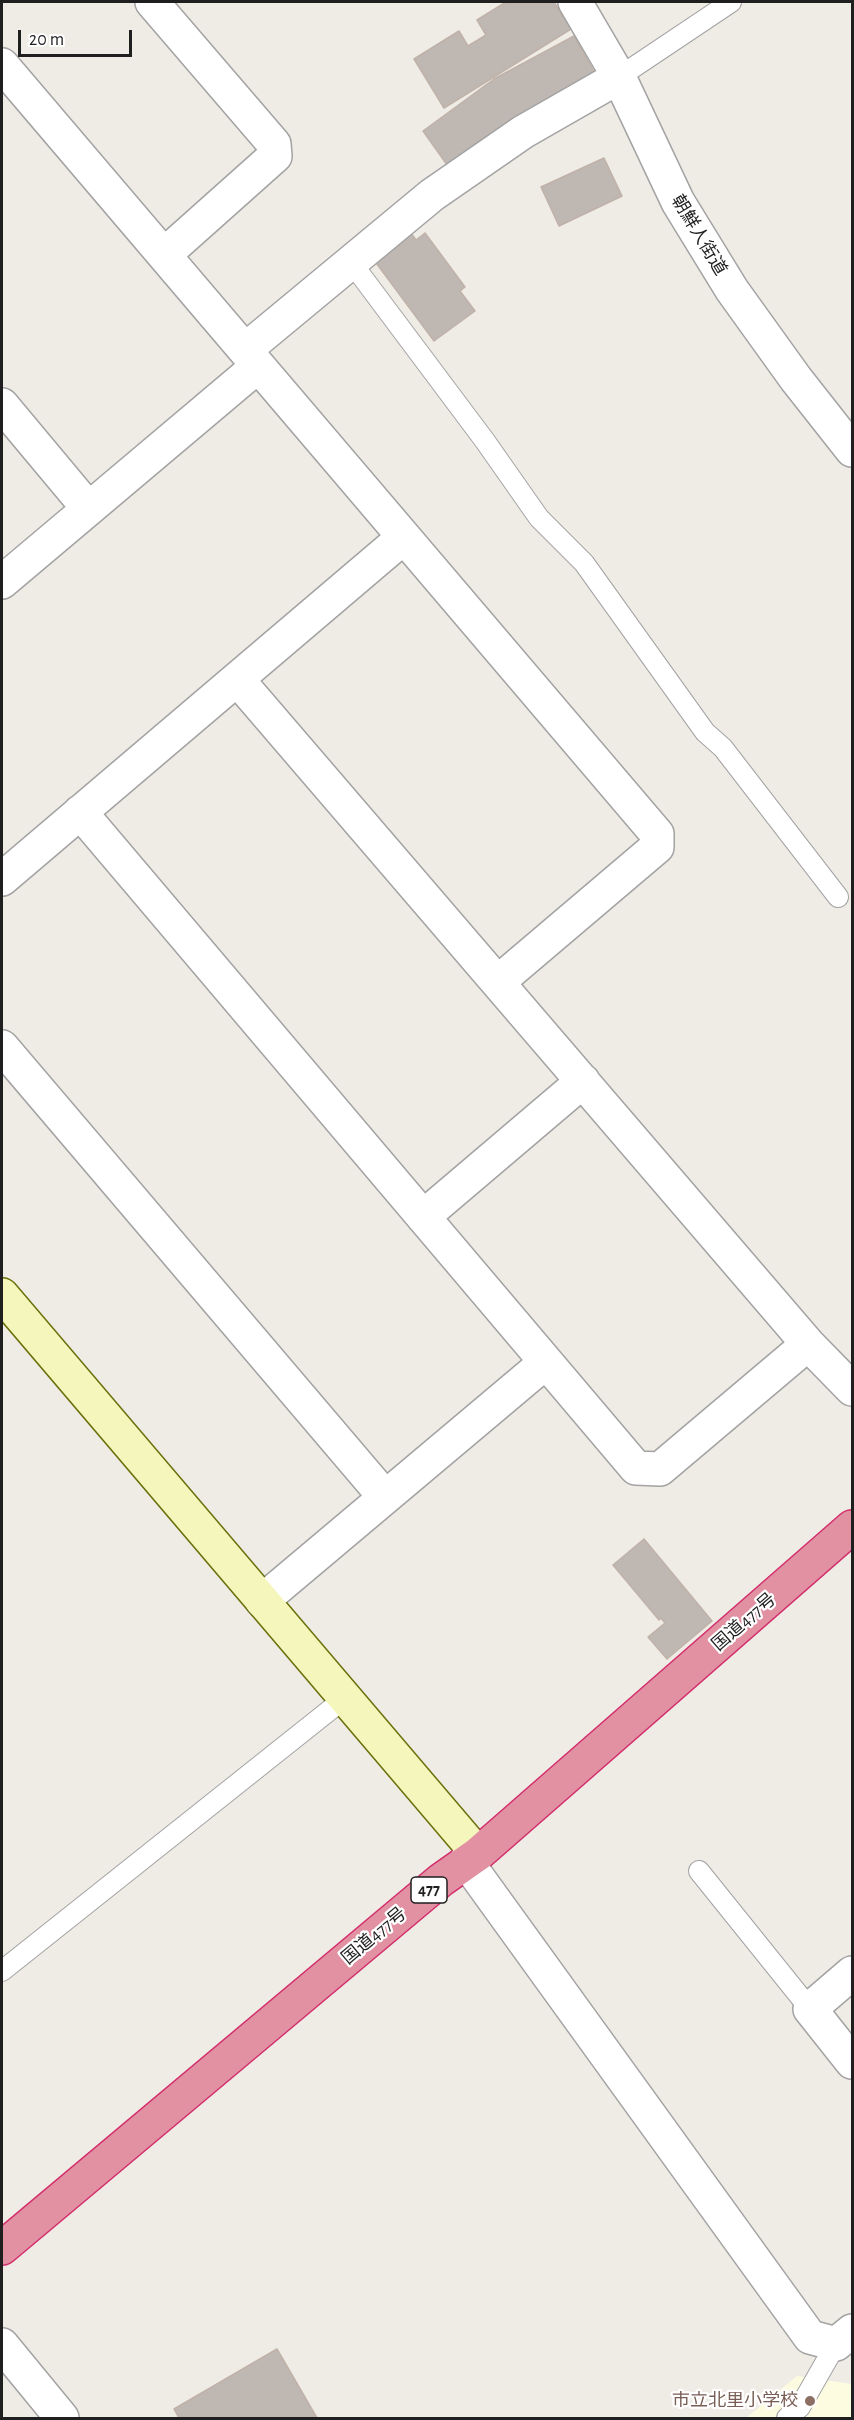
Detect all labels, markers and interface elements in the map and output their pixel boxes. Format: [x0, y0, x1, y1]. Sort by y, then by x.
scale bar [21, 18, 135, 56]
text: 20 m [29, 31, 64, 49]
street label: 朝鮮人街道 [667, 191, 731, 279]
street label: 国道477号 [708, 1588, 780, 1656]
road number: 477 [411, 1877, 447, 1903]
street label: 国道477号 [337, 1903, 411, 1969]
place label: 市立北里小学校 [672, 2390, 798, 2412]
marker: 市立北里小学校 [803, 2394, 817, 2408]

